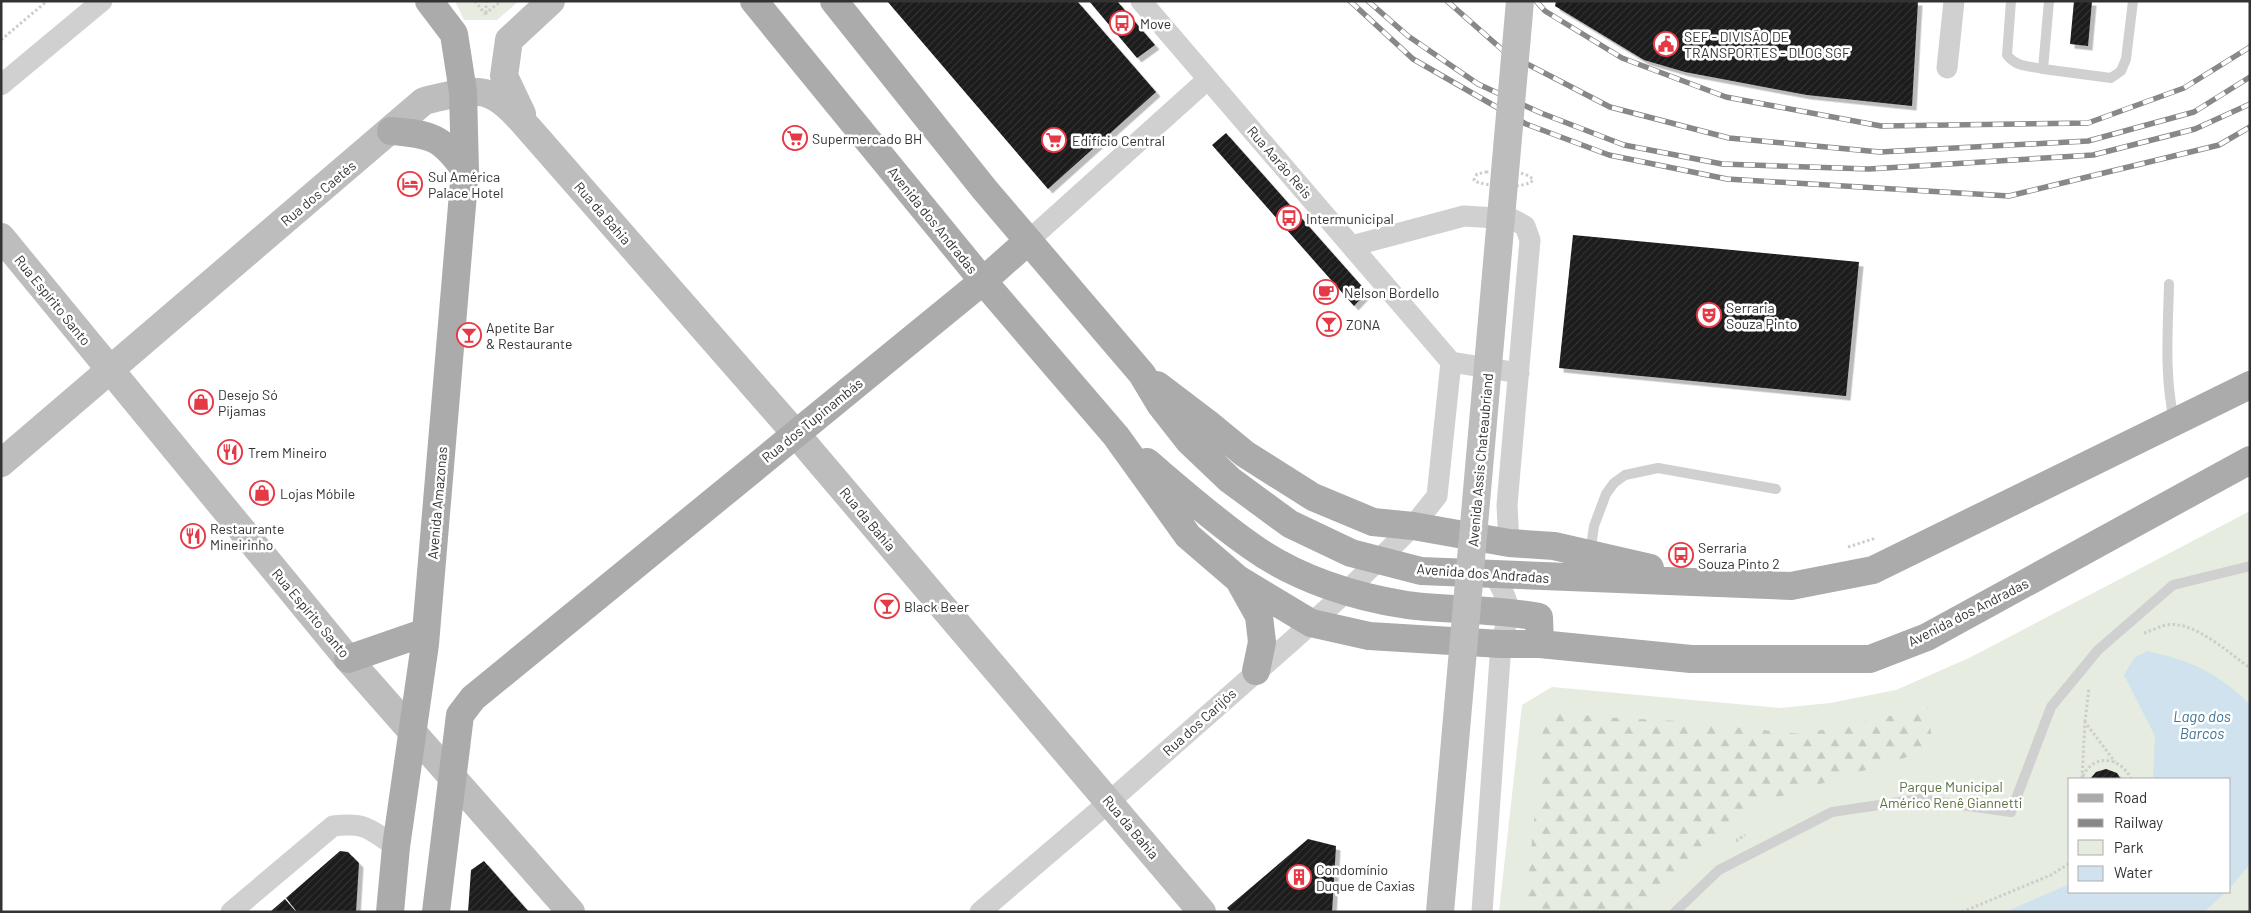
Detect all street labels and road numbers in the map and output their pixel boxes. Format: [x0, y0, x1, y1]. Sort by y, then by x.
street label: Rua Aarão Reis [1244, 122, 1316, 202]
street label: Rua dos Caetés [277, 157, 359, 229]
street label: Avenida dos Andradas [885, 163, 982, 277]
street label: Rua da Bahia [571, 178, 635, 248]
street label: Rua Espírito Santo [11, 251, 95, 349]
street label: Avenida Assis Chateaubriand [1464, 372, 1496, 548]
street label: Rua dos Tupinambás [758, 374, 866, 466]
street label: Avenida Amazonas [424, 446, 450, 560]
street label: Rua da Bahia [837, 484, 899, 554]
street label: Avenida dos Andradas [1416, 560, 1550, 586]
street label: Rua Espírito Santo [269, 565, 353, 661]
street label: Avenida dos Andradas [1905, 574, 2031, 650]
street label: Rua dos Carijós [1159, 684, 1239, 759]
street label: Rua da Bahia [1100, 792, 1162, 862]

